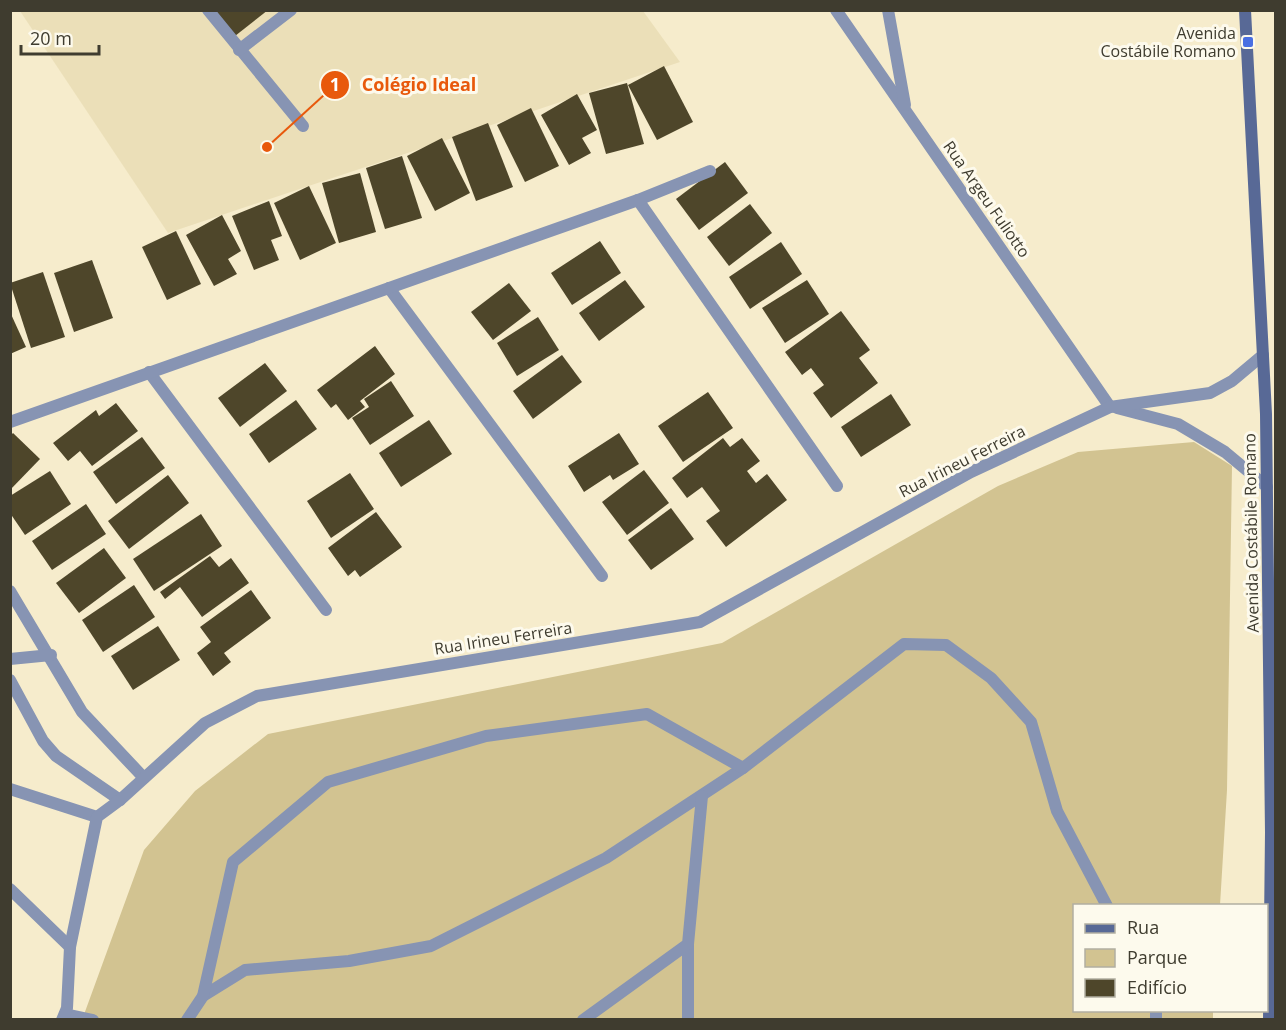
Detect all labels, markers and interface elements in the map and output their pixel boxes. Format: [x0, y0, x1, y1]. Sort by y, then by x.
scale bar [21, 18, 99, 56]
place label: Avenida Costábile Romano [1100, 22, 1236, 62]
text: 20 m [30, 26, 72, 50]
marker: Avenida Costábile Romano [1241, 35, 1255, 49]
callout: Colégio Ideal [320, 67, 488, 103]
text: 1 [330, 72, 340, 96]
text: Colégio Ideal [362, 72, 476, 96]
street label: Rua Argeu Fuliotto [938, 136, 1036, 262]
street label: Rua Irineu Ferreira [895, 420, 1029, 502]
street label: Avenida Costábile Romano [1238, 433, 1264, 633]
street label: Rua Irineu Ferreira [432, 616, 574, 660]
legend [1073, 904, 1268, 1012]
text: Rua [1127, 915, 1159, 939]
text: Parque [1127, 945, 1187, 969]
text: Edifício [1127, 975, 1187, 999]

